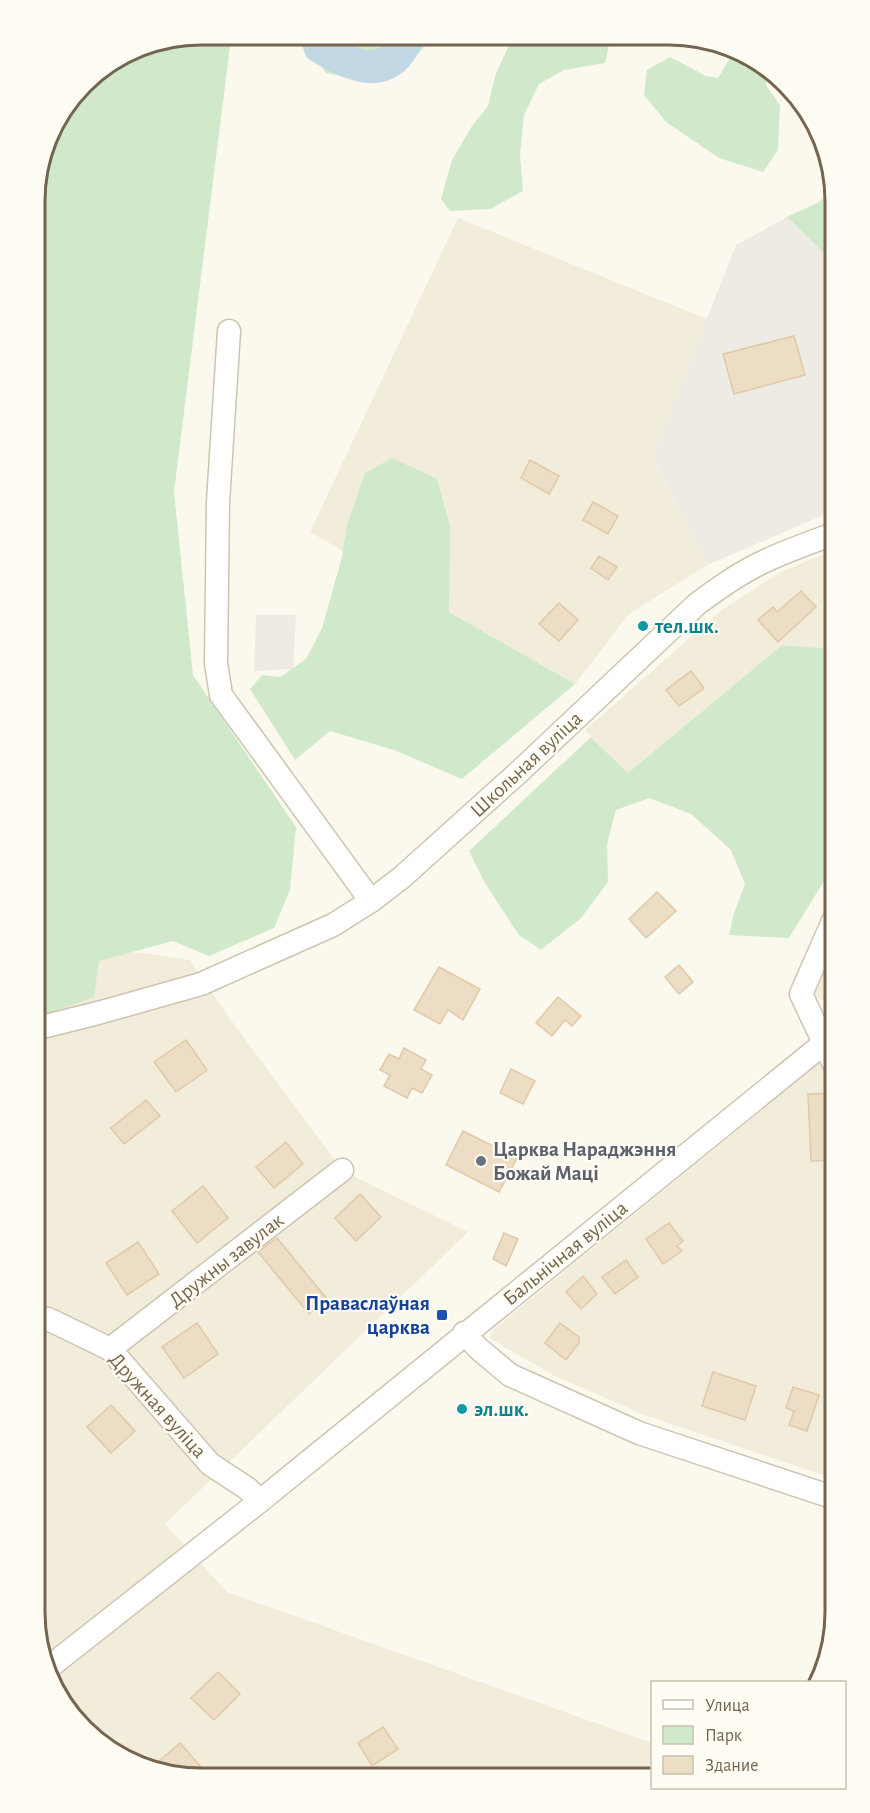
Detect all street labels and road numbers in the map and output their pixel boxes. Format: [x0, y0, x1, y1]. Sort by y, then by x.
street label: Школьная вуліца [466, 707, 587, 821]
street label: Бальнічная вуліца [499, 1197, 632, 1310]
street label: Дружны завулак [165, 1209, 288, 1311]
street label: Дружная вуліца [105, 1348, 211, 1462]

